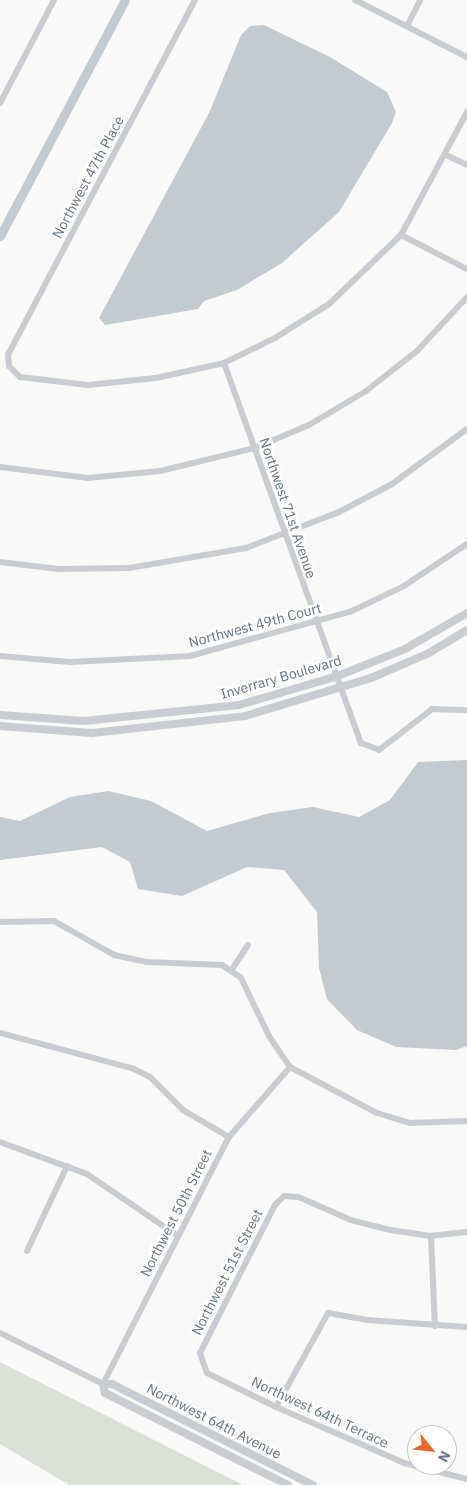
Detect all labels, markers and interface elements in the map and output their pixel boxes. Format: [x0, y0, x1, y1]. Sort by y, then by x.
street label: Northwest 47th Place [49, 113, 127, 241]
street label: Northwest 71st Avenue [256, 436, 320, 580]
street label: Northwest 49th Court [187, 599, 323, 651]
street label: Inverrary Boulevard [219, 652, 343, 702]
street label: Northwest 50th Street [137, 1147, 215, 1279]
street label: Northwest 51st Street [188, 1206, 266, 1338]
street label: Northwest 64th Terrace [249, 1373, 391, 1451]
street label: Northwest 64th Avenue [144, 1380, 284, 1462]
north arrow [407, 1425, 457, 1475]
text: N [434, 1448, 455, 1465]

